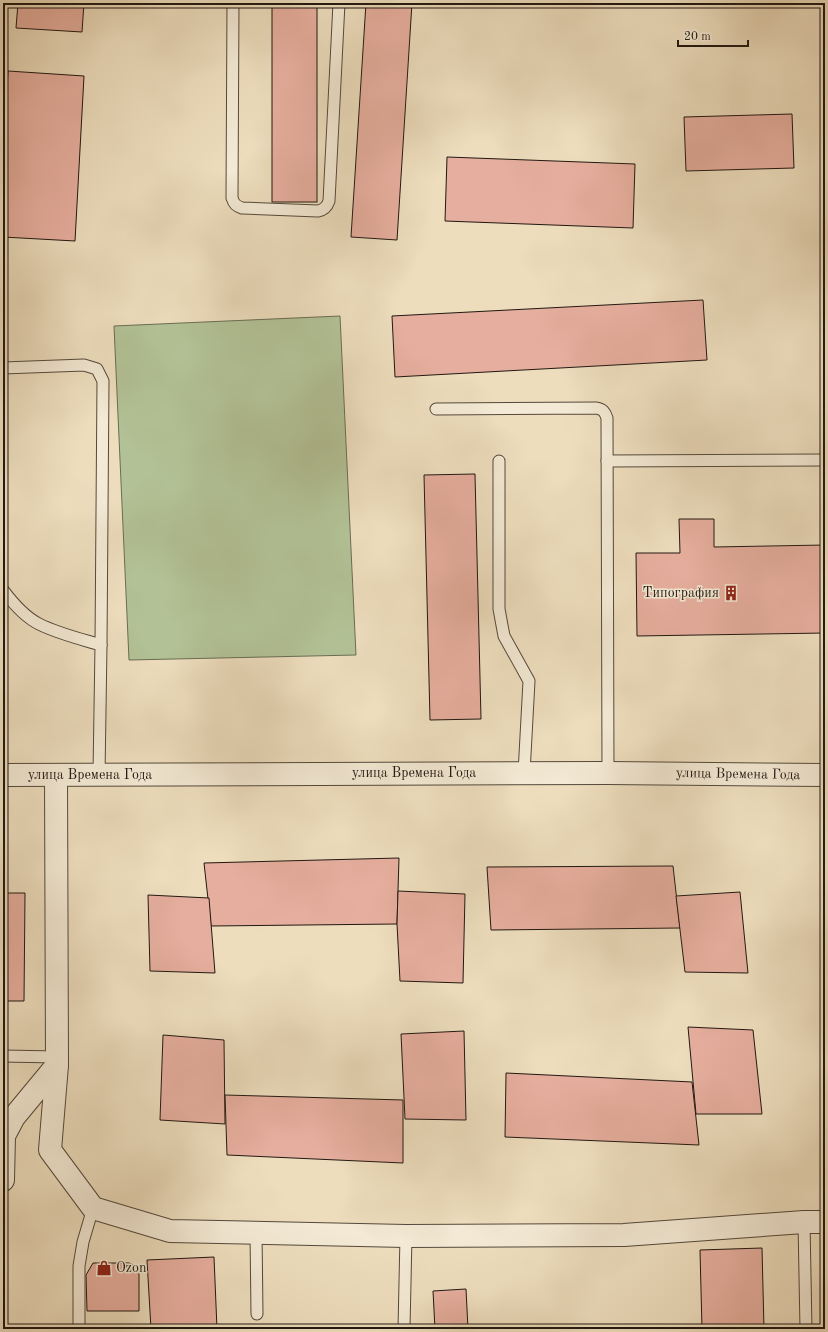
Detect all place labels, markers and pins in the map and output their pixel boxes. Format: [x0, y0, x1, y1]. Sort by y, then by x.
building icon: Типография [722, 584, 740, 602]
place label: Типография [642, 586, 719, 601]
shop icon: Ozon [95, 1259, 113, 1277]
place label: Ozon [116, 1261, 147, 1275]

